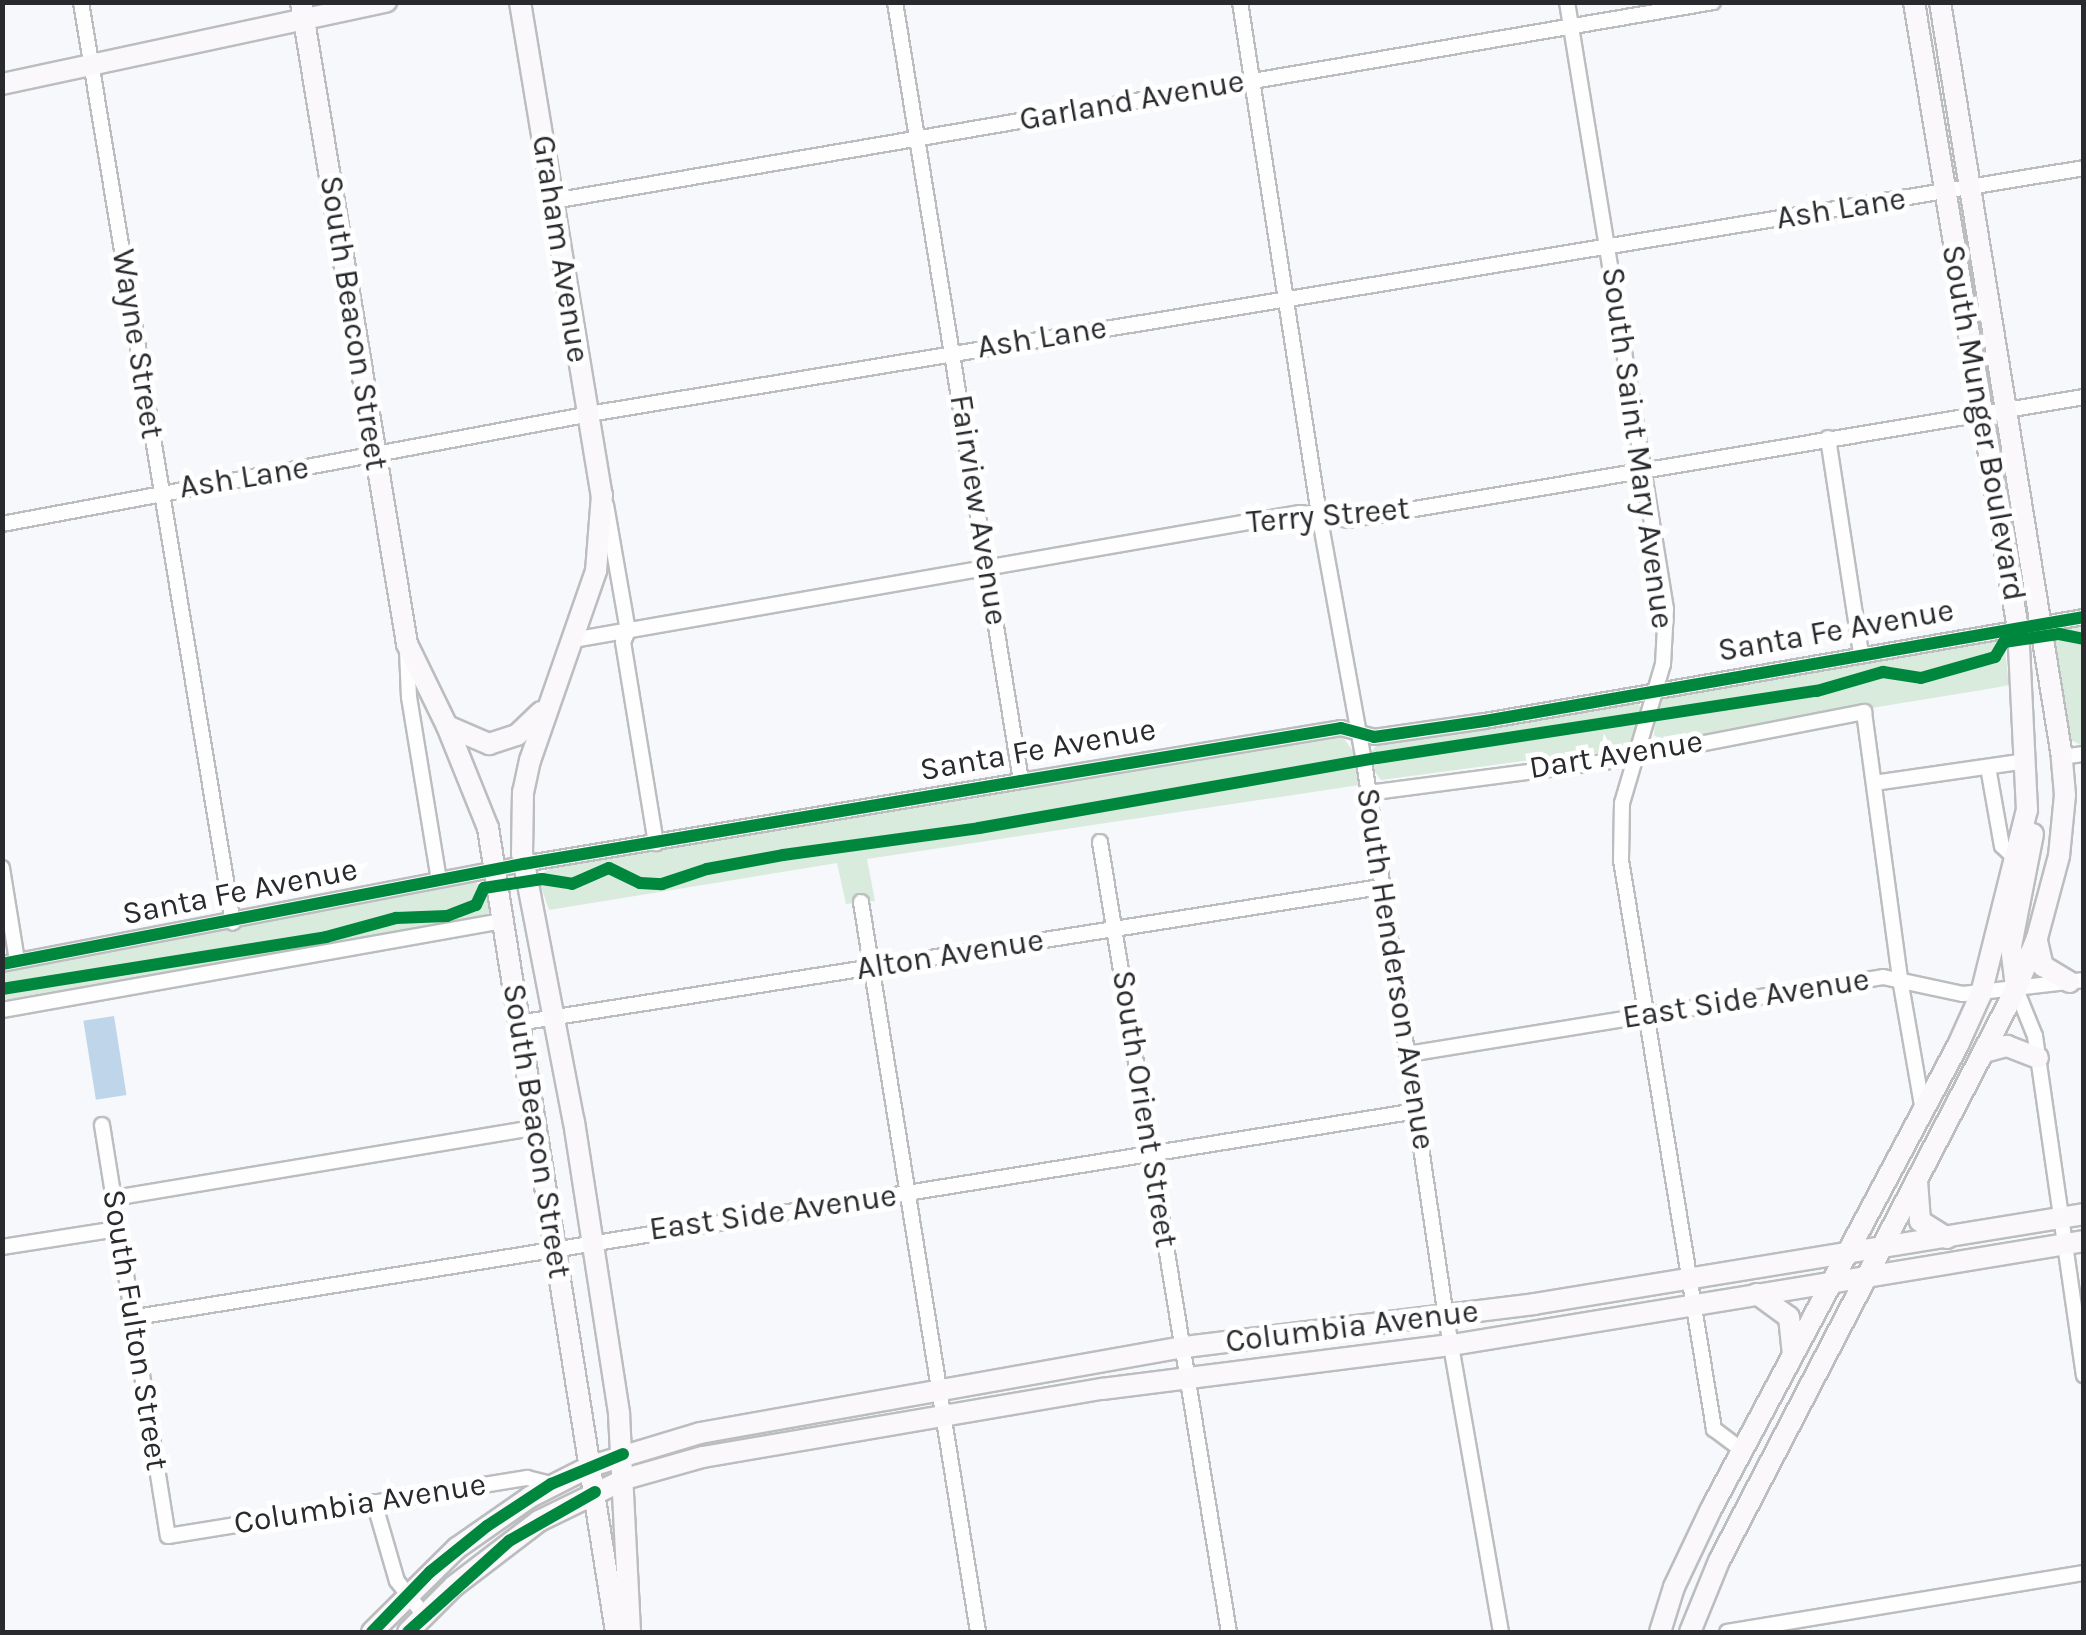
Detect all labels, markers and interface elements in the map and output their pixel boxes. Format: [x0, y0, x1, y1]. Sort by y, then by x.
street label: Garland Avenue [1017, 62, 1247, 140]
street label: Graham Avenue [523, 133, 597, 365]
street label: South Beacon Street [311, 173, 395, 473]
street label: Ash Lane [1774, 180, 1908, 238]
street label: South Munger Boulevard [1933, 242, 2033, 604]
street label: Wayne Street [103, 247, 171, 441]
street label: South Saint Mary Avenue [1593, 265, 1681, 631]
street label: Ash Lane [975, 309, 1109, 367]
street label: Fairview Avenue [941, 392, 1015, 628]
street label: Ash Lane [177, 449, 311, 507]
street label: Terry Street [1245, 490, 1411, 542]
street label: Santa Fe Avenue [1715, 591, 1957, 671]
street label: Santa Fe Avenue [917, 710, 1159, 790]
street label: Dart Avenue [1526, 722, 1706, 788]
street label: South Henderson Avenue [1347, 785, 1443, 1153]
street label: Santa Fe Avenue [119, 850, 361, 934]
street label: Alton Avenue [854, 921, 1046, 989]
street label: East Side Avenue [1620, 961, 1872, 1037]
street label: South Orient Street [1103, 968, 1185, 1250]
street label: South Beacon Street [494, 981, 578, 1281]
street label: East Side Avenue [647, 1177, 899, 1249]
street label: South Fulton Street [94, 1187, 176, 1473]
street label: Columbia Avenue [1223, 1292, 1481, 1362]
street label: Columbia Avenue [231, 1465, 489, 1543]

